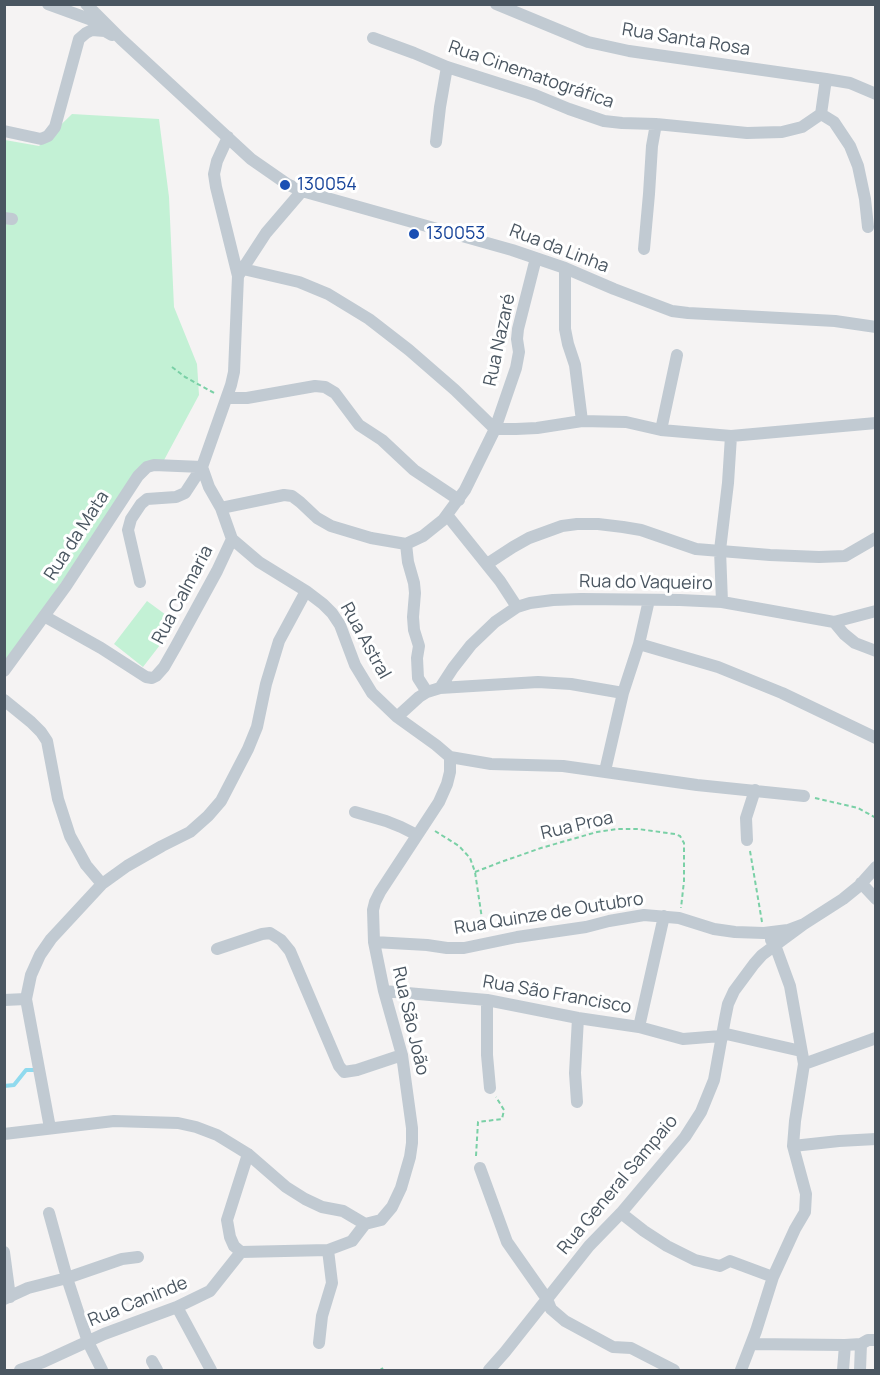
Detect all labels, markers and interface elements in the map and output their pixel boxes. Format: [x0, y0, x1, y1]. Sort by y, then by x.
street label: Rua Santa Rosa [620, 19, 752, 61]
street label: Rua Cinematográfica [445, 36, 617, 114]
place label: 130054 [297, 174, 357, 196]
marker: 130054 [278, 178, 292, 192]
street label: Rua da Linha [506, 220, 612, 278]
place label: 130053 [426, 223, 485, 245]
marker: 130053 [407, 227, 421, 241]
street label: Rua Nazaré [480, 292, 520, 388]
street label: Rua da Mata [40, 487, 114, 585]
street label: Rua Calmaria [148, 542, 218, 648]
street label: Rua do Vaqueiro [579, 571, 713, 595]
street label: Rua Astral [335, 599, 395, 683]
street label: Rua Proa [539, 807, 615, 845]
street label: Rua Quinze de Outubro [453, 888, 645, 940]
street label: Rua São João [387, 965, 433, 1077]
street label: Rua São Francisco [481, 971, 633, 1019]
street label: Rua General Sampaio [553, 1111, 683, 1259]
street label: Rua Caninde [85, 1272, 191, 1332]

